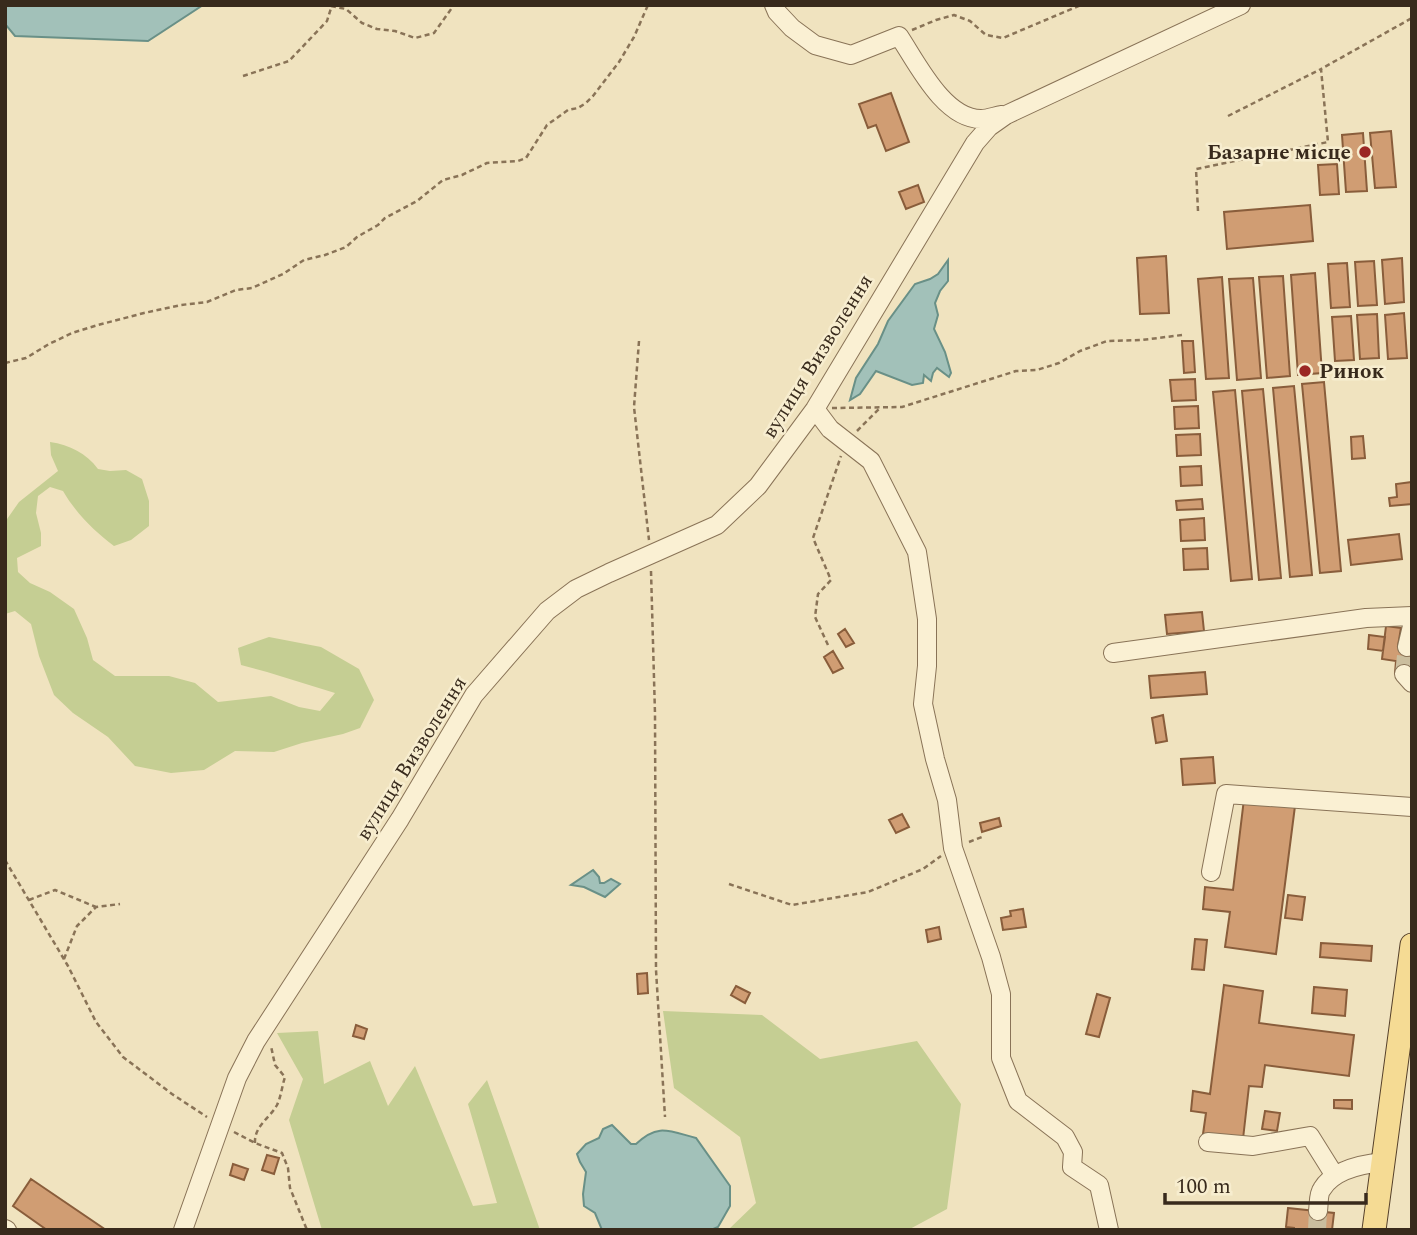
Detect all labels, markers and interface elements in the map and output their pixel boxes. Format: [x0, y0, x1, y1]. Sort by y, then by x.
place label: Базарне місце [1207, 137, 1351, 169]
marker: Базарне місце [1357, 144, 1373, 160]
street label: вулиця Визволення [754, 268, 881, 445]
place label: Ринок [1319, 356, 1384, 388]
marker: Ринок [1297, 363, 1313, 379]
street label: вулиця Визволення [348, 670, 475, 847]
scale bar [1165, 1162, 1366, 1206]
text: 100 m [1176, 1171, 1231, 1203]

